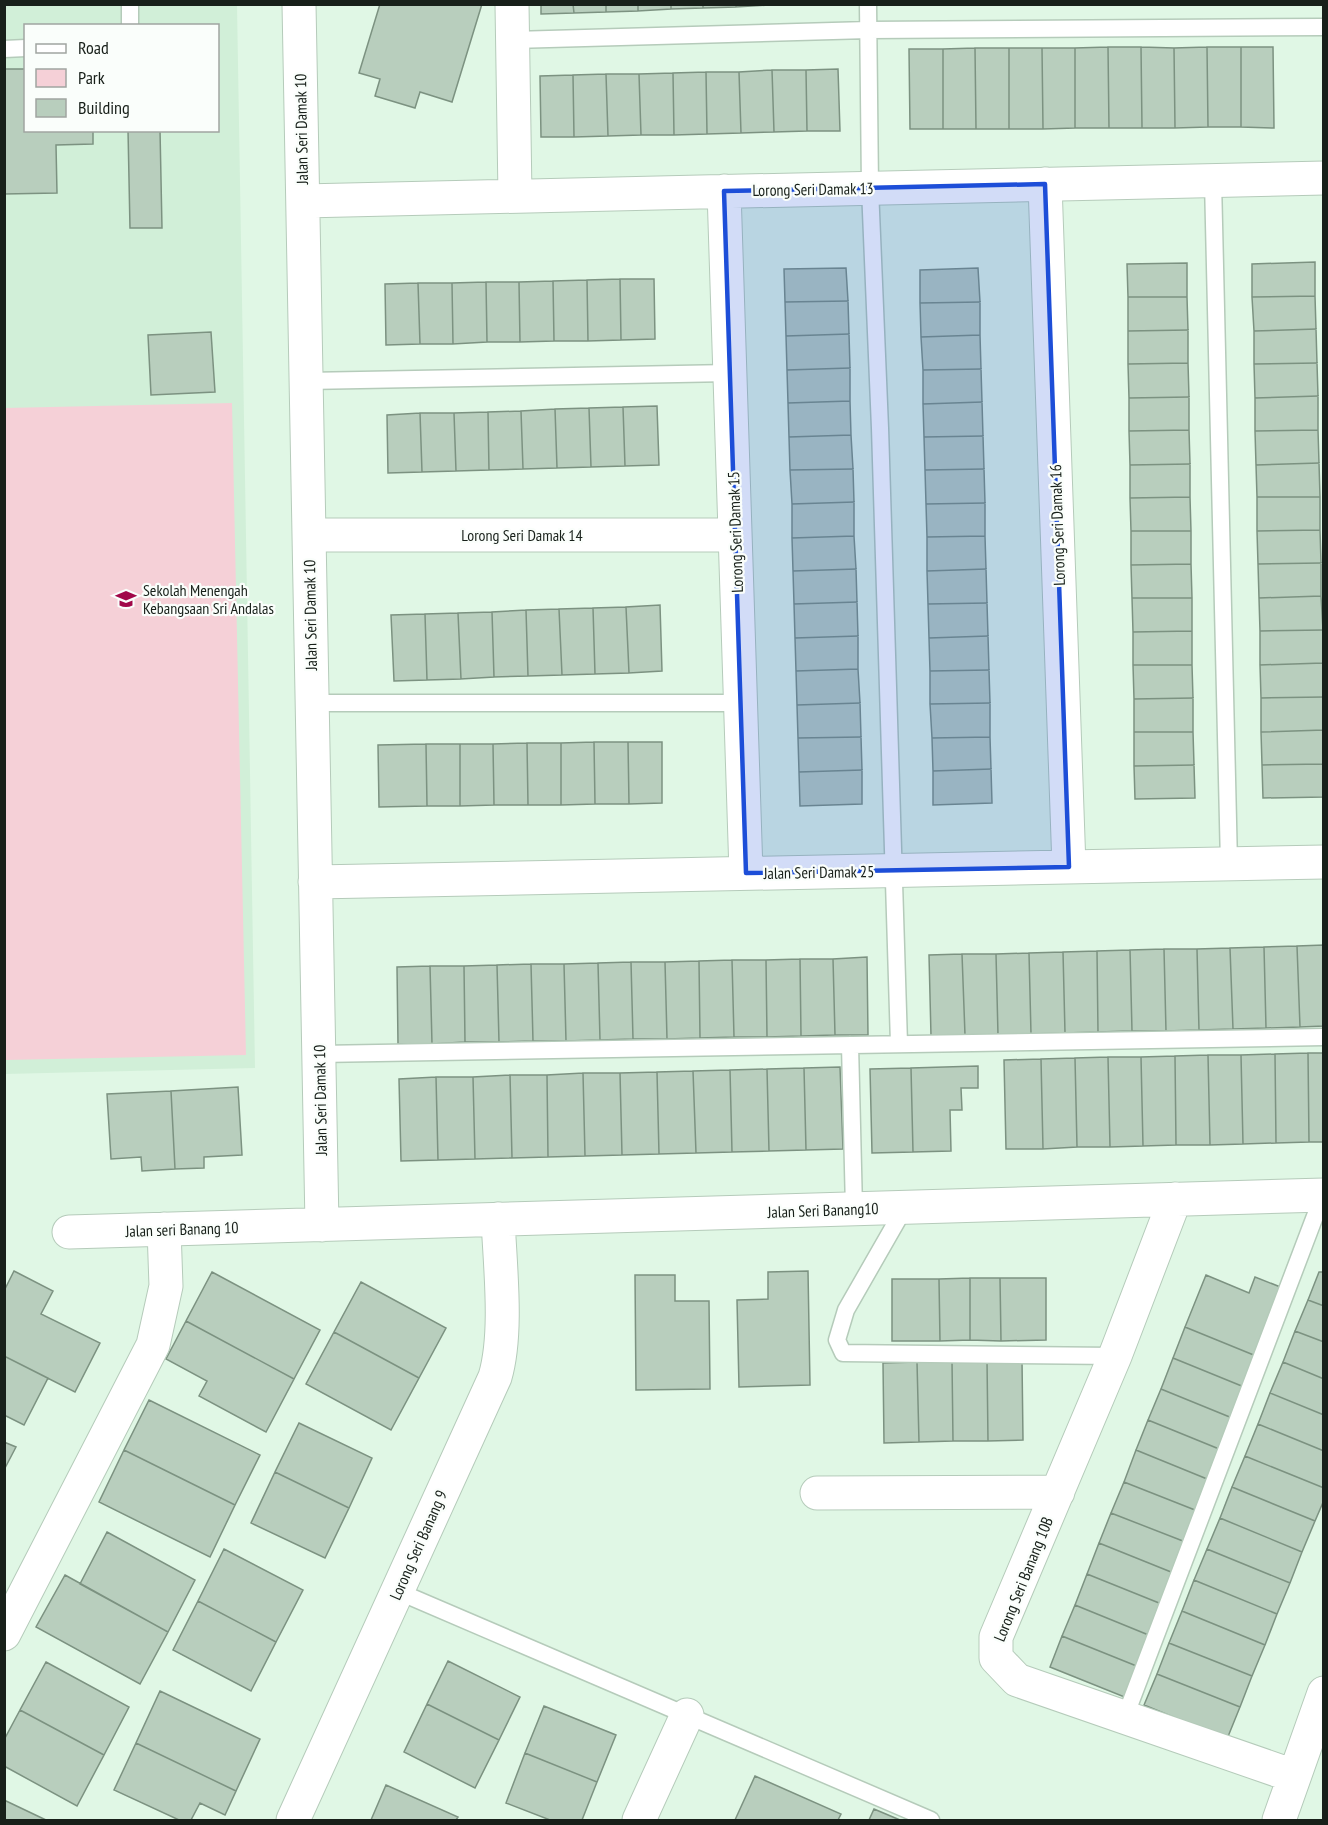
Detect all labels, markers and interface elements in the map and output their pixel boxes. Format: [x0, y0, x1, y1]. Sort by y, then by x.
legend [24, 24, 219, 132]
text: Road [78, 36, 109, 59]
text: Park [78, 66, 105, 89]
street label: Jalan Seri Damak 10 [290, 73, 312, 186]
text: Building [78, 96, 130, 119]
street label: Lorong Seri Damak 13 [752, 178, 874, 200]
street label: Lorong Seri Damak 16 [1045, 464, 1069, 586]
street label: Lorong Seri Damak 15 [723, 471, 747, 593]
street label: Lorong Seri Damak 14 [461, 525, 583, 545]
street label: Jalan Seri Damak 10 [299, 559, 321, 672]
place label: Sekolah Menengah Kebangsaan Sri Andalas [143, 580, 274, 618]
school or university icon: Sekolah Menengah Kebangsaan Sri Andalas [114, 587, 138, 611]
street label: Jalan Seri Damak 25 [762, 861, 875, 883]
street label: Jalan Seri Damak 10 [309, 1044, 331, 1157]
street label: Jalan Seri Banang10 [766, 1198, 879, 1222]
street label: Jalan seri Banang 10 [124, 1217, 239, 1241]
street label: Lorong Seri Banang 9 [385, 1487, 451, 1603]
street label: Lorong Seri Banang 10B [989, 1514, 1057, 1644]

